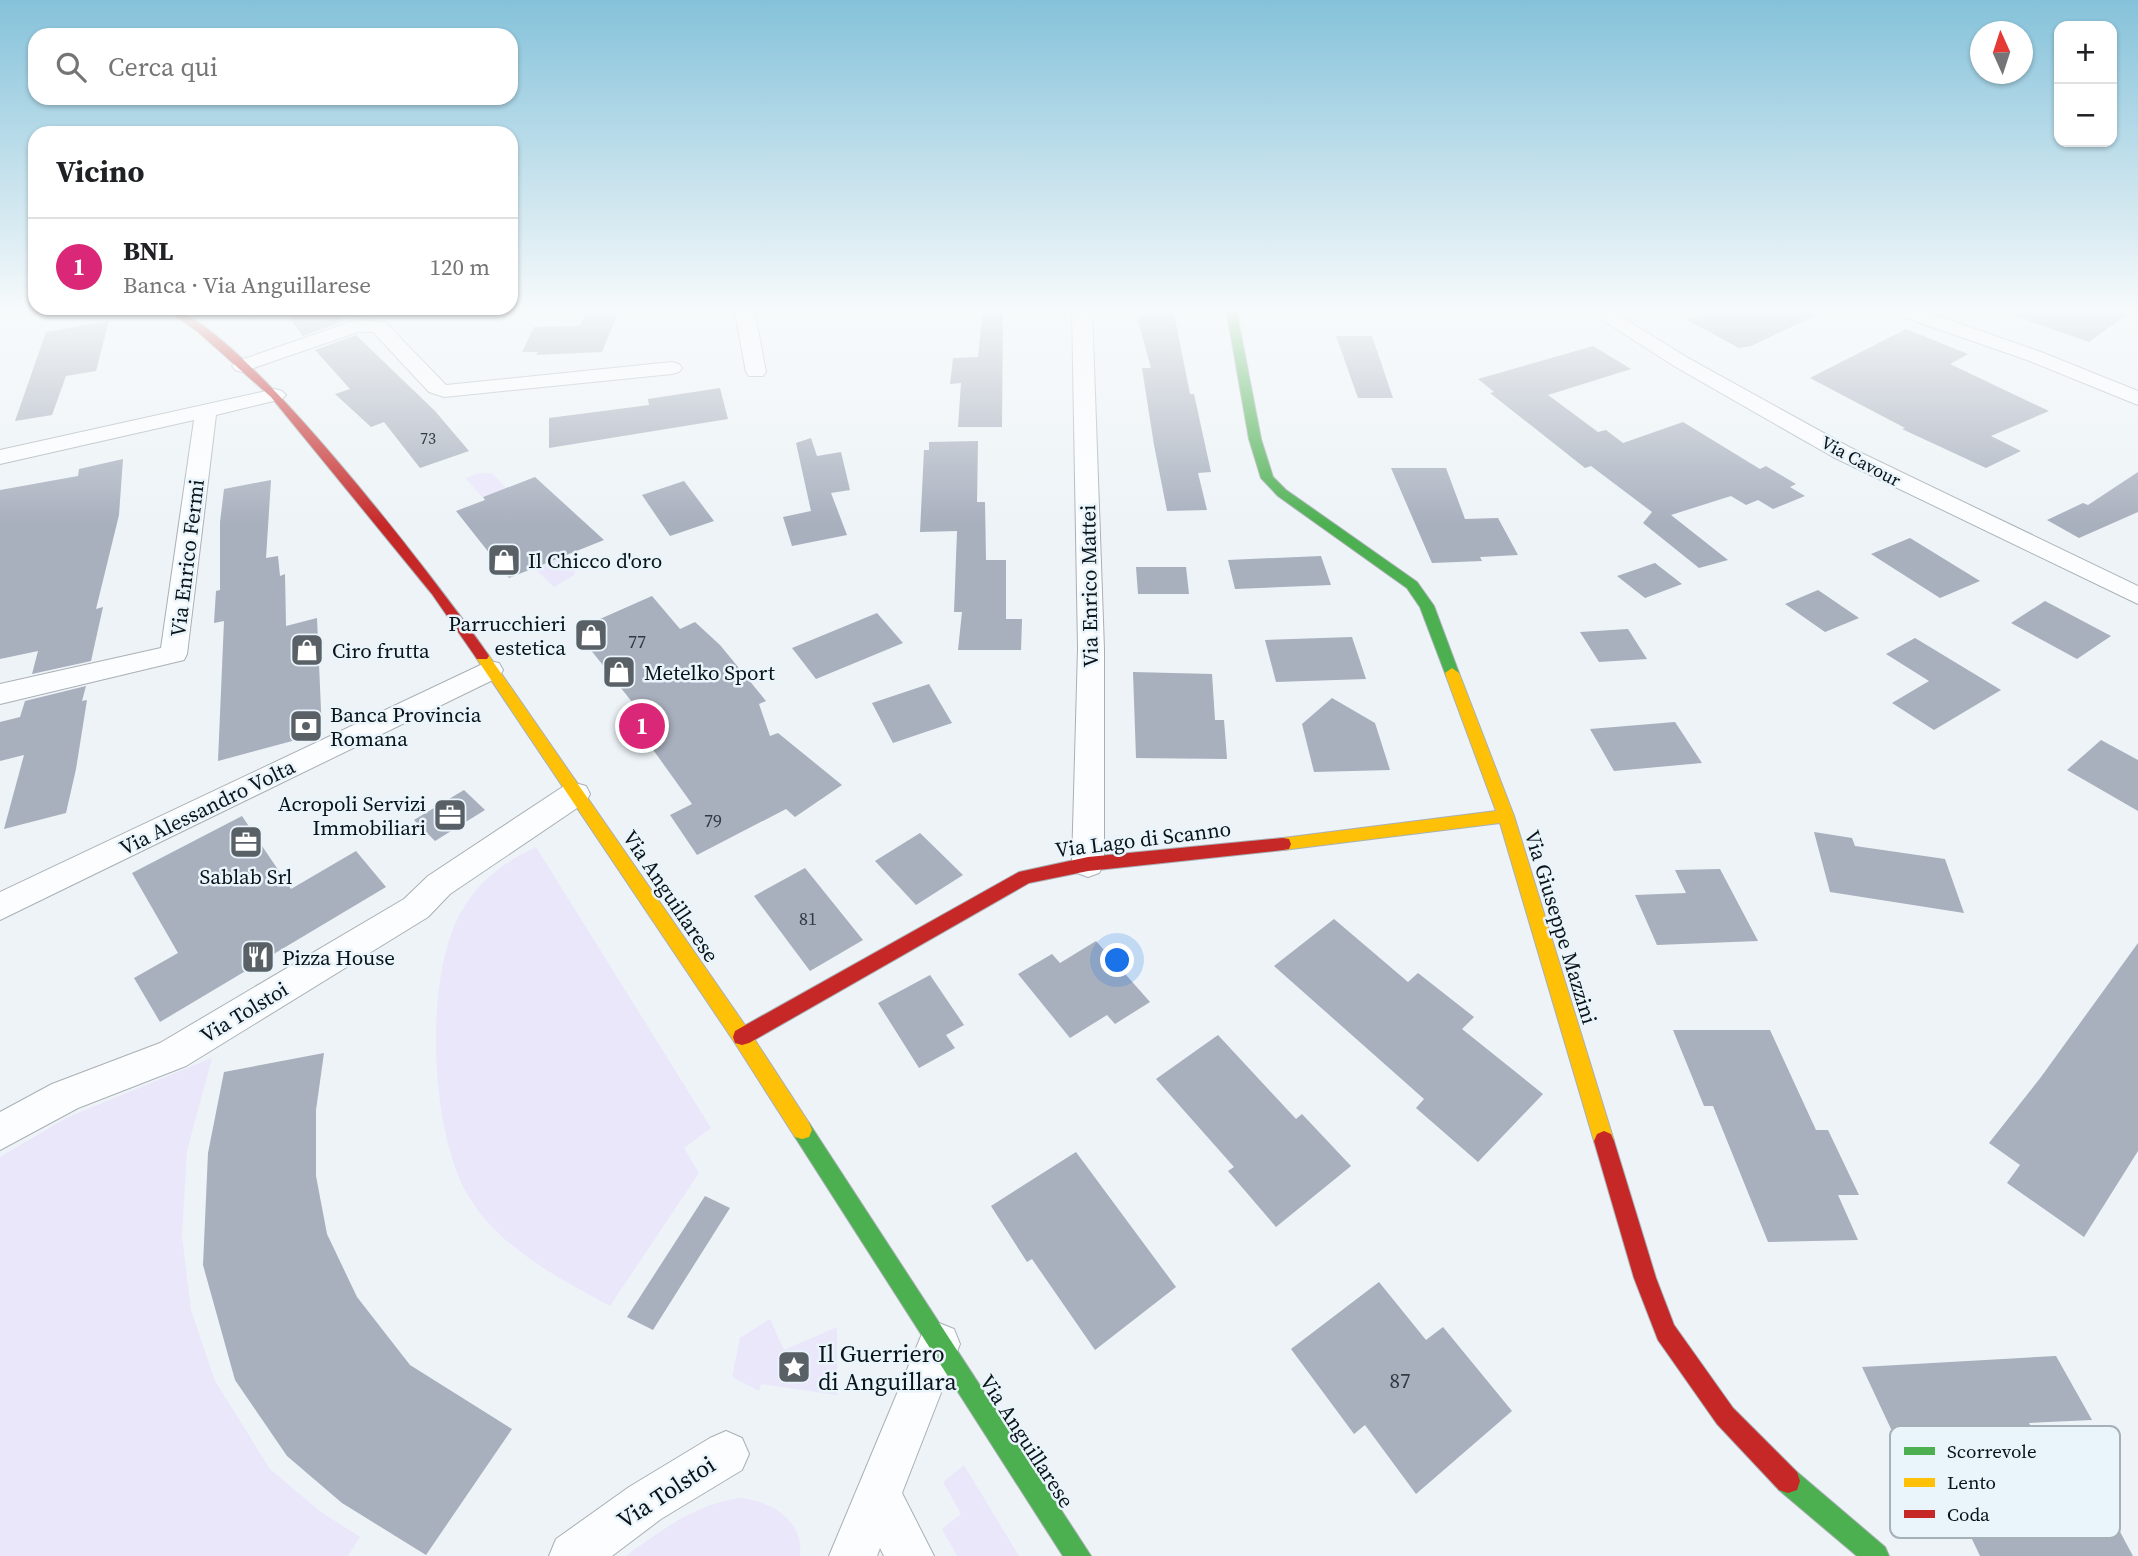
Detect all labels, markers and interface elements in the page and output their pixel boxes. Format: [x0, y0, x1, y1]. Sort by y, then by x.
north arrow [1970, 21, 2033, 84]
map controls [2054, 21, 2117, 147]
button: + [2054, 21, 2117, 84]
search box [28, 28, 518, 105]
icon: search [52, 48, 90, 86]
text: Cerca qui [108, 49, 218, 85]
button: − [2054, 84, 2117, 147]
text: Vicino [56, 151, 145, 192]
text: BNL [123, 233, 173, 269]
text: 1 [73, 251, 85, 283]
text: 120 m [429, 251, 490, 283]
text: Banca · Via Anguillarese [123, 269, 371, 301]
house number: 73 [420, 427, 436, 449]
street label: Via Cavour [1817, 430, 1906, 493]
street label: Via Enrico Fermi [163, 478, 211, 638]
street label: Via Enrico Mattei [1073, 504, 1105, 668]
shop icon: Il Chicco d'oro [485, 541, 523, 579]
place label: Il Chicco d'oro [528, 546, 662, 575]
place label: Parrucchieri estetica [448, 609, 566, 662]
shop icon: Parrucchieri estetica [572, 616, 610, 654]
house number: 77 [628, 629, 646, 654]
shop icon: Ciro frutta [288, 631, 326, 669]
place label: Ciro frutta [332, 636, 430, 665]
shop icon: Metelko Sport [600, 653, 638, 691]
place label: Metelko Sport [644, 658, 775, 687]
place label: Banca Provincia Romana [330, 700, 482, 753]
pin: 1 [619, 700, 665, 752]
bank icon: Banca Provincia Romana [287, 707, 325, 745]
street label: Via Alessandro Volta [114, 752, 300, 862]
place label: Acropoli Servizi Immobiliari [278, 789, 426, 842]
office icon: Acropoli Servizi Immobiliari [431, 796, 469, 834]
house number: 79 [704, 808, 722, 833]
street label: Via Lago di Scanno [1053, 814, 1233, 864]
office icon: Sablab Srl [227, 823, 265, 861]
street label: Via Anguillarese [616, 824, 726, 968]
street label: Via Giuseppe Mazzini [1518, 827, 1604, 1027]
place label: Sablab Srl [200, 862, 292, 891]
house number: 81 [799, 906, 817, 931]
restaurant icon: Pizza House [239, 938, 277, 976]
place label: Pizza House [282, 943, 395, 972]
your location [1100, 943, 1134, 977]
street label: Via Tolstoi [195, 974, 293, 1050]
place label: Il Guerriero di Anguillara [818, 1337, 957, 1398]
place icon: Il Guerriero di Anguillara [775, 1348, 813, 1386]
house number: 87 [1390, 1366, 1411, 1395]
street label: Via Anguillarese [973, 1369, 1081, 1513]
legend [1890, 1426, 2120, 1538]
text: Scorrevole [1947, 1438, 2037, 1464]
street label: Via Tolstoi [610, 1448, 722, 1536]
text: Lento [1947, 1469, 1996, 1495]
text: Coda [1947, 1501, 1990, 1527]

